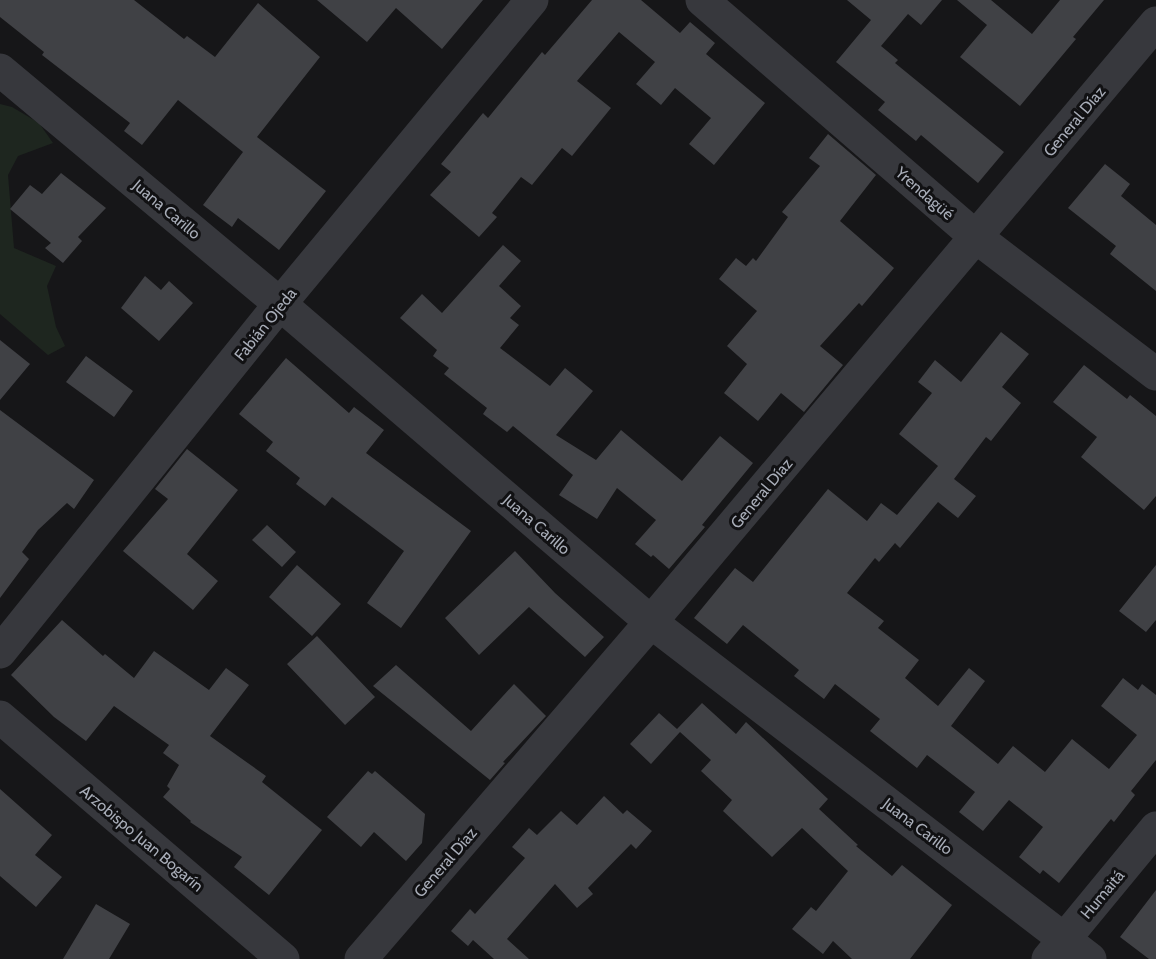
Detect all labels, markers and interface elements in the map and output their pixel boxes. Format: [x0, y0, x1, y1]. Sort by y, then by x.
street label: General Díaz [1039, 82, 1110, 160]
street label: Yrendagüé [891, 162, 958, 224]
street label: Juana Carillo [128, 175, 205, 243]
street label: Fabián Ojeda [230, 284, 301, 364]
street label: General Díaz [726, 454, 797, 532]
street label: Juana Carillo [499, 490, 574, 559]
street label: Arzobispo Juan Bogarín [76, 781, 207, 896]
street label: Juana Carillo [878, 793, 956, 859]
street label: General Díaz [410, 823, 481, 901]
street label: Humaitá [1077, 866, 1128, 923]

